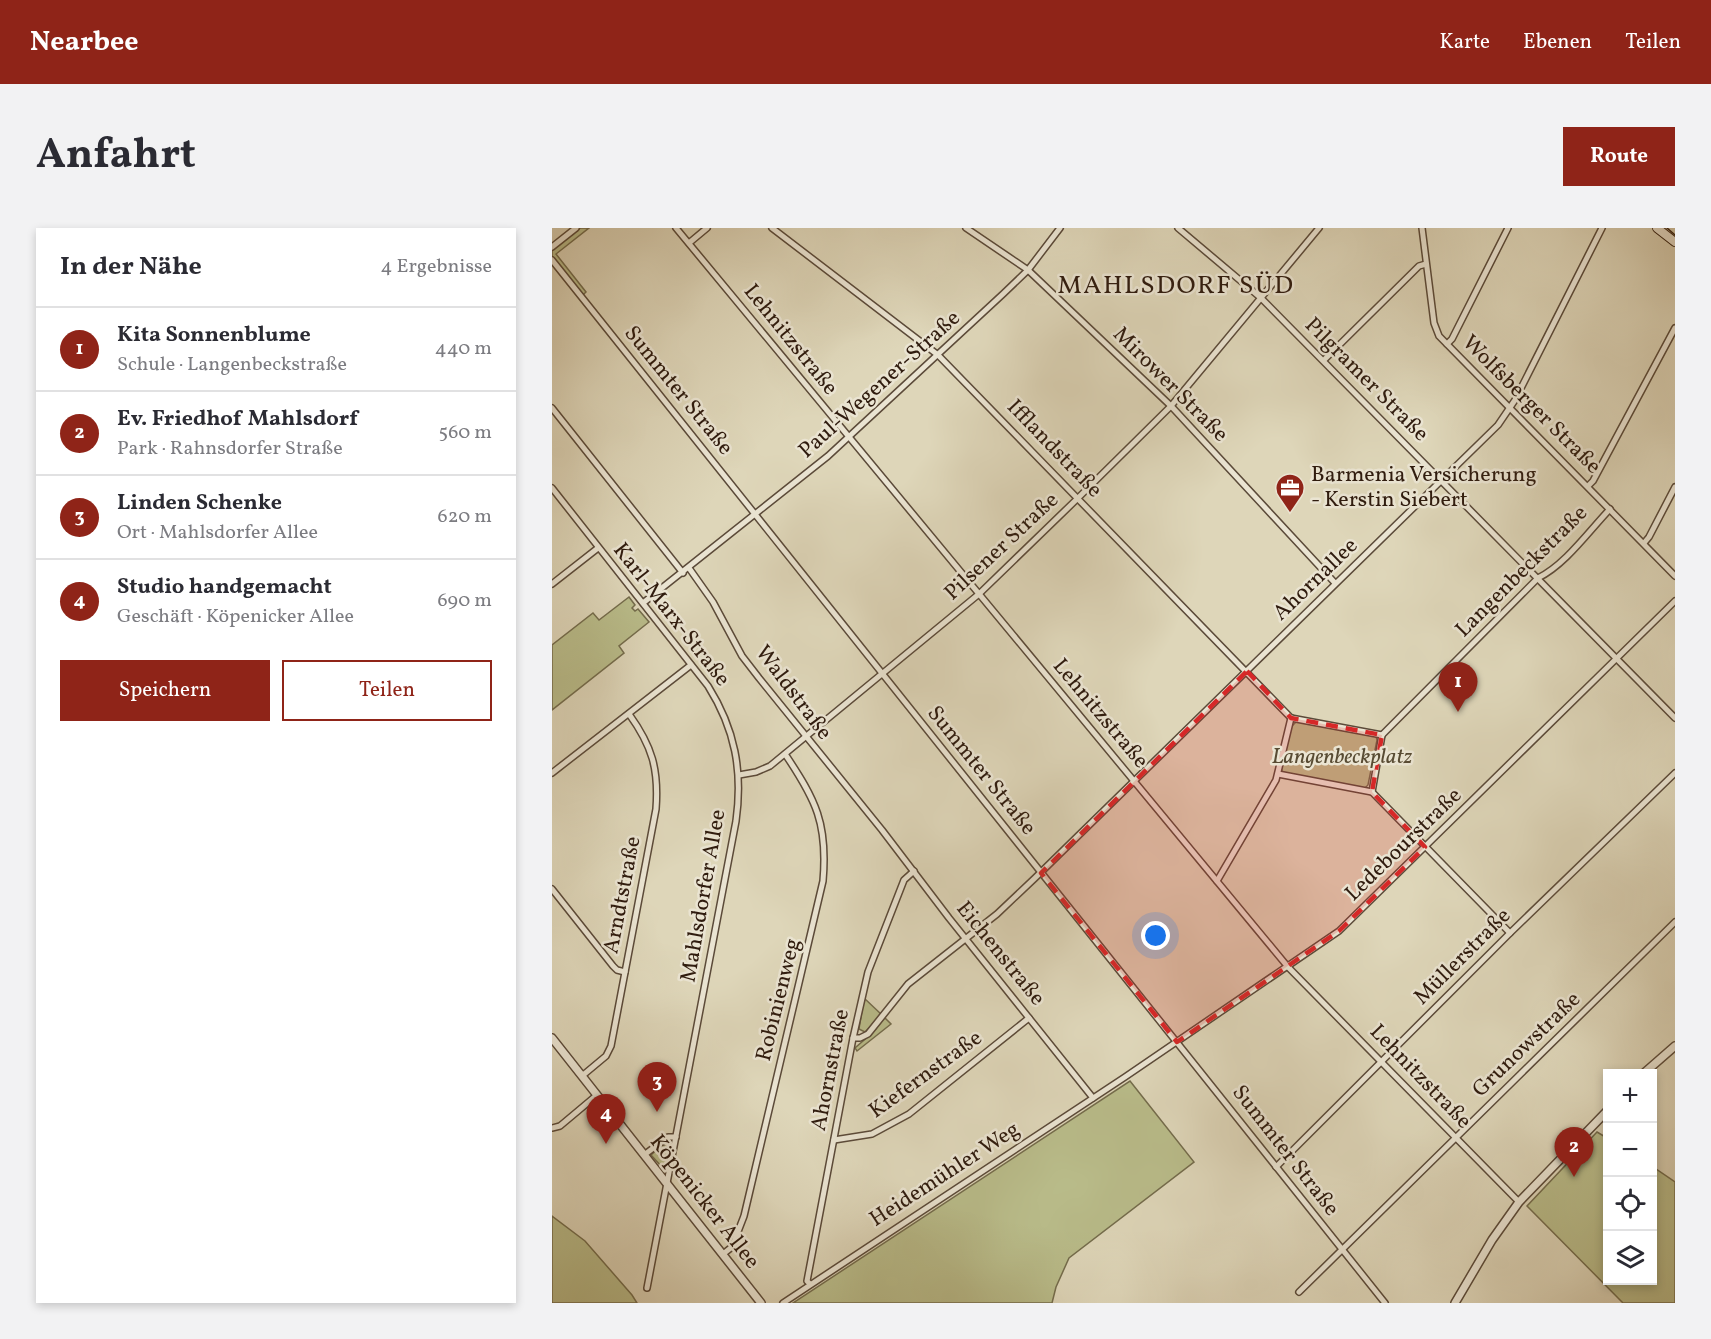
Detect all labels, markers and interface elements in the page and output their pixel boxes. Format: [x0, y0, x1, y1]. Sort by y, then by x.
text: Nearbee [30, 23, 139, 62]
text: Karte [1439, 28, 1490, 57]
text: Ebenen [1523, 28, 1592, 57]
text: Teilen [1625, 28, 1681, 57]
text: Anfahrt [36, 127, 196, 186]
button: Route [1563, 127, 1675, 186]
text: In der Nähe [60, 249, 202, 285]
text: 4 Ergebnisse [380, 253, 492, 281]
district label: MAHLSDORF SÜD [1058, 268, 1294, 304]
street label: Lehnitzstraße [735, 278, 845, 402]
street label: Paul-Wegener-Straße [792, 304, 968, 466]
street label: Pilgramer Straße [1297, 311, 1435, 449]
text: Kita Sonnenblume [117, 320, 311, 351]
street label: Summter Straße [616, 320, 740, 462]
street label: Mirower Straße [1105, 320, 1235, 450]
street label: Wolfsberger Straße [1454, 328, 1608, 482]
text: 1 [75, 335, 84, 363]
text: 440 m [435, 335, 492, 363]
text: Schule · Langenbeckstraße [117, 351, 347, 379]
street label: Ifflandstraße [999, 393, 1109, 505]
text: Ev. Friedhof Mahlsdorf [117, 404, 358, 435]
text: 2 [74, 419, 85, 447]
text: 560 m [439, 419, 492, 447]
text: Park · Rahnsdorfer Straße [117, 435, 343, 463]
place label: Barmenia Versicherung - Kerstin Siebert [1311, 460, 1537, 516]
office icon: Barmenia Versicherung - Kerstin Siebert [1274, 472, 1306, 514]
street label: Pilsener Straße [938, 486, 1066, 608]
text: Linden Schenke [117, 488, 282, 519]
street label: Langenbeckstraße [1449, 499, 1595, 645]
text: 3 [74, 503, 85, 531]
text: 620 m [438, 503, 492, 531]
text: Ort · Mahlsdorfer Allee [117, 519, 318, 547]
street label: Ahornallee [1267, 531, 1365, 629]
street label: Karl-Marx-Straße [605, 537, 737, 693]
text: Studio handgemacht [117, 572, 332, 603]
text: 4 [73, 587, 86, 615]
text: 690 m [437, 587, 492, 615]
text: Geschäft · Köpenicker Allee [117, 603, 354, 631]
street label: Waldstraße [747, 639, 839, 747]
street label: Lehnitzstraße [1045, 652, 1155, 776]
button: Speichern [60, 660, 270, 721]
button: Teilen [282, 660, 492, 721]
pin: 1 [1438, 662, 1478, 712]
street label: Summter Straße [919, 700, 1043, 842]
park label: Langenbeckplatz [1272, 742, 1413, 773]
street label: Ledebourstraße [1339, 781, 1469, 909]
street label: Mahlsdorfer Allee [674, 807, 734, 985]
street label: Arndtstraße [596, 834, 650, 956]
street label: Eichenstraße [948, 895, 1052, 1013]
street label: Müllerstraße [1407, 901, 1519, 1013]
your location [1141, 921, 1170, 950]
street label: Robinienweg [749, 935, 809, 1065]
street label: Grunowstraße [1466, 985, 1588, 1105]
street label: Ahornstraße [804, 1006, 858, 1134]
street label: Lehnitzstraße [1362, 1018, 1478, 1136]
street label: Kiefernstraße [863, 1023, 989, 1127]
pin: 3 [638, 1062, 676, 1112]
map controls [1603, 1069, 1657, 1285]
button: + [1603, 1069, 1657, 1123]
street label: Summter Straße [1224, 1079, 1346, 1223]
pin: 4 [586, 1094, 626, 1144]
street label: Heidemühler Weg [864, 1115, 1026, 1235]
button: − [1603, 1123, 1657, 1177]
street label: Köpenicker Allee [642, 1128, 766, 1276]
pin: 2 [1554, 1128, 1594, 1177]
button: locate [1603, 1177, 1657, 1231]
button: layers [1603, 1231, 1657, 1285]

